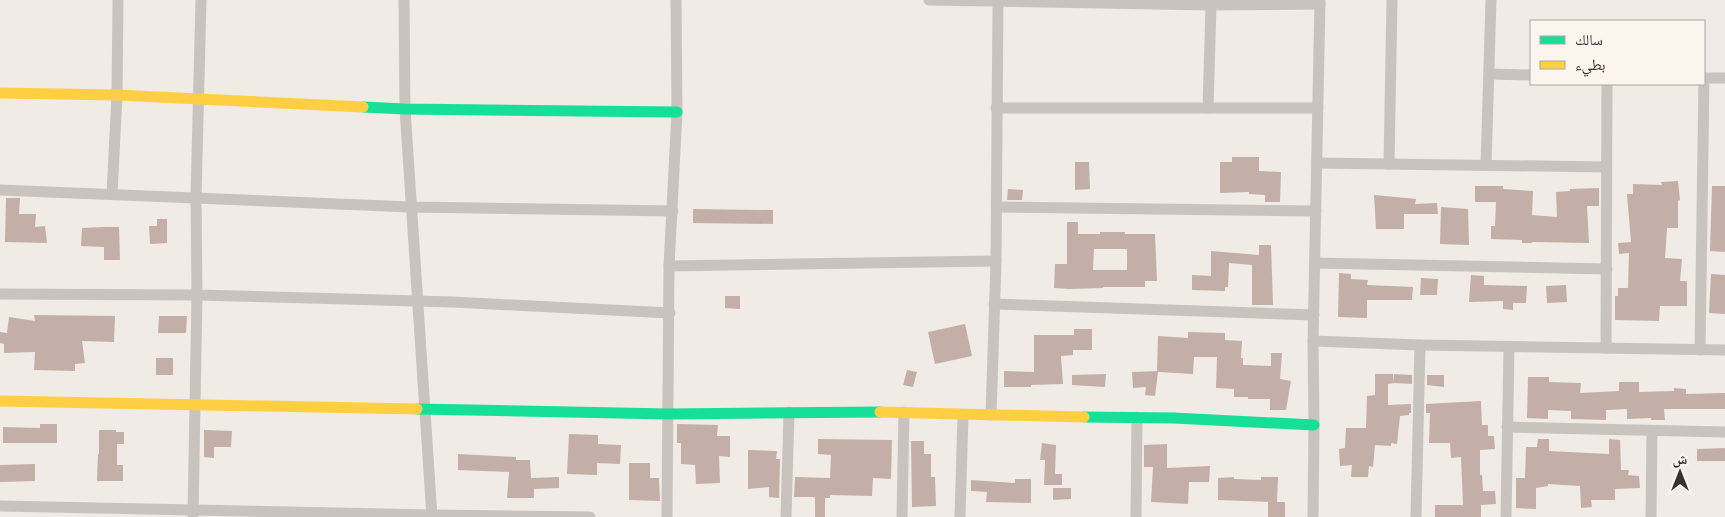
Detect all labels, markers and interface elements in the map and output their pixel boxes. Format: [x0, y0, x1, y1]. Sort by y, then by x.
legend [1530, 20, 1705, 85]
text: سالك [1575, 29, 1603, 49]
text: بطيء [1575, 54, 1605, 77]
north arrow [1655, 447, 1705, 497]
text: ش [1673, 449, 1688, 468]

